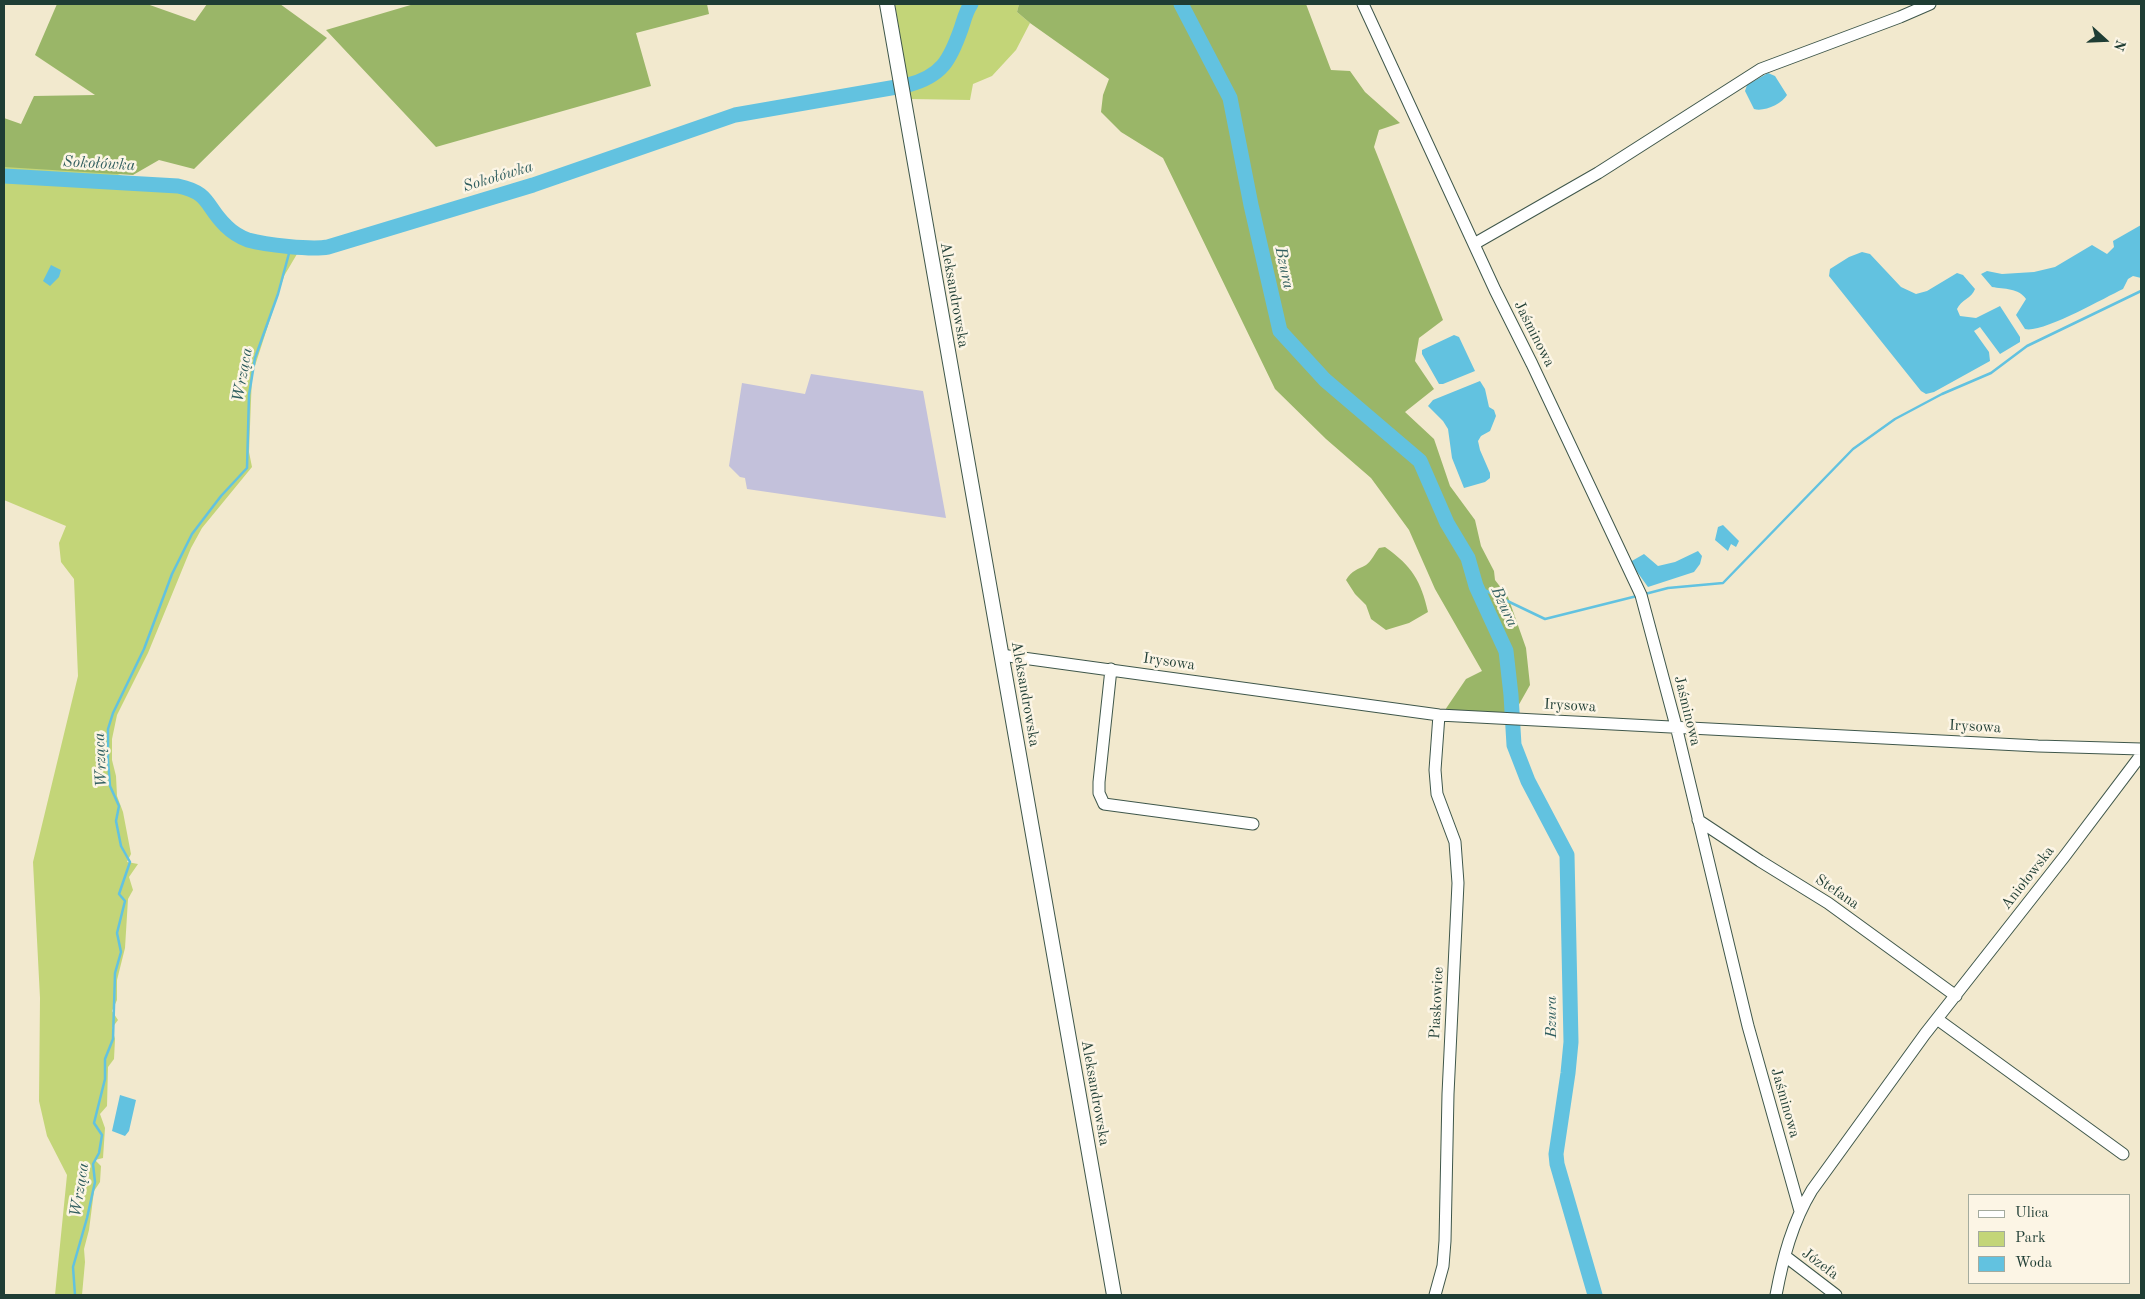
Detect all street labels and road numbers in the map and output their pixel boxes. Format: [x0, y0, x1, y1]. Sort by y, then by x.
street label: Aleksandrowska [936, 241, 972, 349]
street label: Jaśminowa [1510, 298, 1558, 370]
street label: Aleksandrowska [1007, 640, 1043, 748]
street label: Irysowa [1142, 649, 1196, 675]
street label: Jaśminowa [1670, 674, 1704, 748]
street label: Irysowa [1543, 696, 1597, 716]
street label: Irysowa [1948, 717, 2002, 737]
street label: Aniołowska [1998, 843, 2058, 913]
street label: Stefana [1812, 871, 1862, 913]
street label: Piaskowice [1426, 966, 1448, 1040]
street label: Aleksandrowska [1077, 1039, 1113, 1147]
street label: Jaśminowa [1766, 1066, 1804, 1140]
street label: Józefa [1798, 1244, 1842, 1284]

